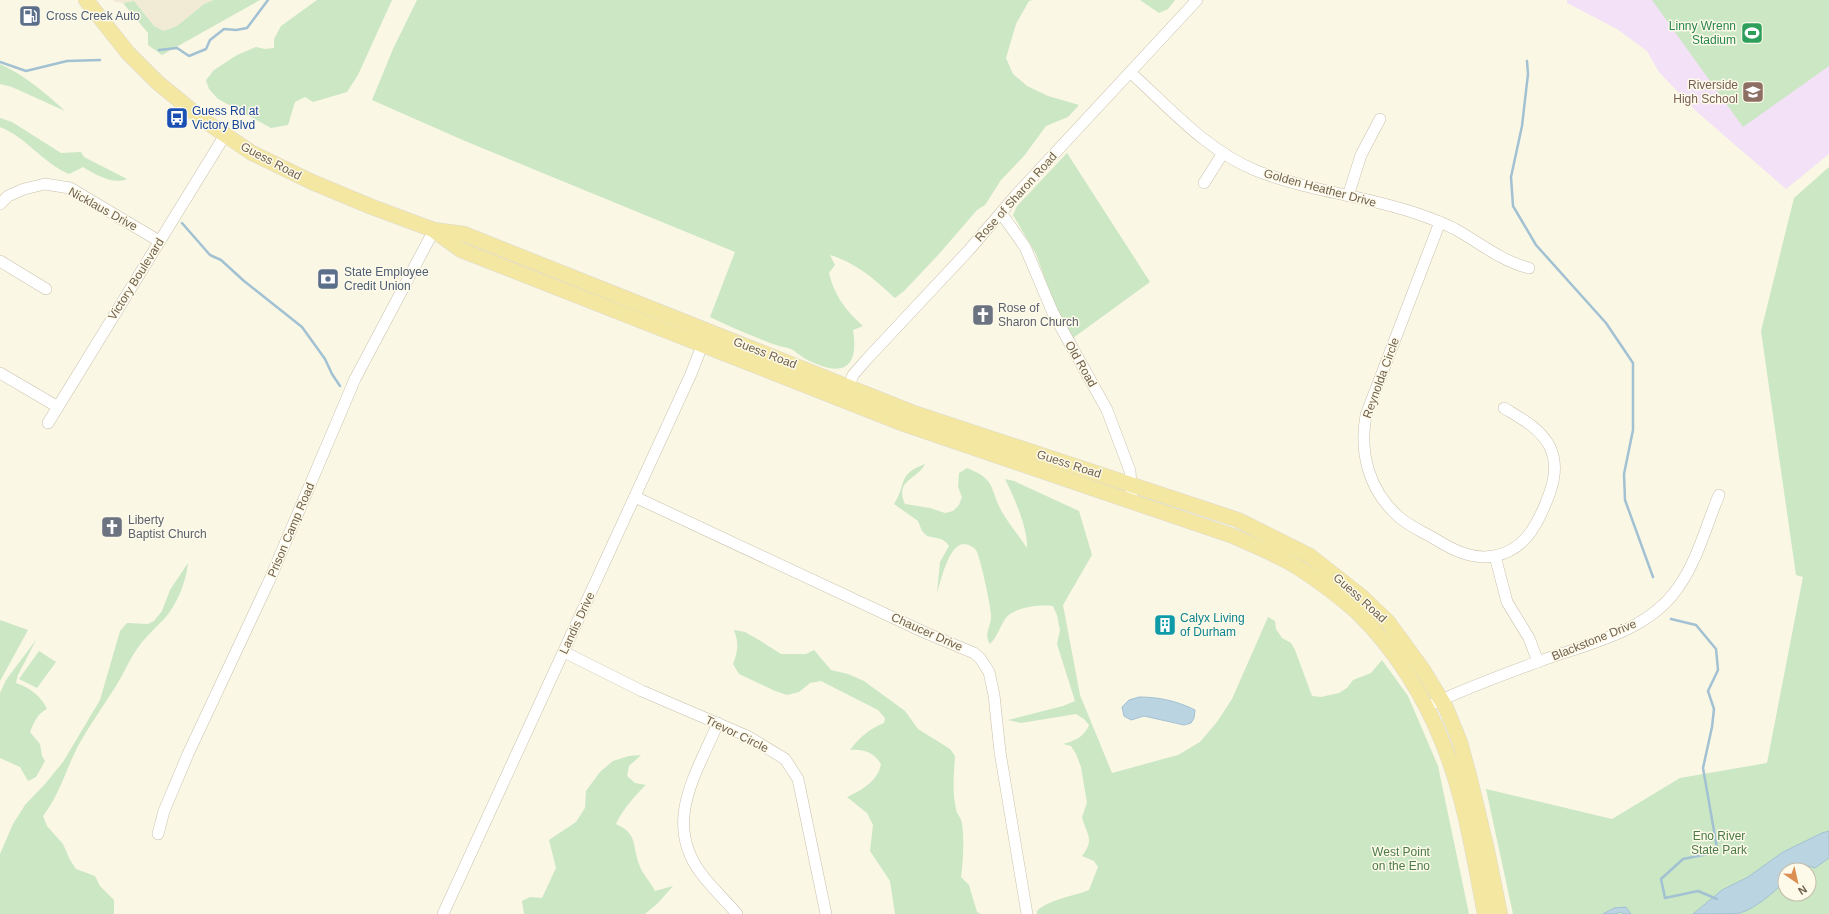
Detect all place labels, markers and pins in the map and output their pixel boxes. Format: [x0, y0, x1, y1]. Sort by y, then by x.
fuel station icon: Cross Creek Auto [17, 3, 43, 29]
place label: Cross Creek Auto [46, 9, 140, 23]
place label: Linny Wrenn Stadium [1669, 19, 1736, 47]
sports icon: Linny Wrenn Stadium [1739, 20, 1765, 46]
place label: Riverside High School [1673, 78, 1738, 106]
school or university icon: Riverside High School [1740, 79, 1766, 105]
place label: Guess Rd at Victory Blvd [192, 104, 259, 132]
bus stop icon: Guess Rd at Victory Blvd [164, 105, 190, 131]
place label: State Employee Credit Union [344, 265, 429, 293]
bank icon: State Employee Credit Union [315, 266, 341, 292]
place label: Rose of Sharon Church [998, 301, 1079, 329]
church icon: Rose of Sharon Church [970, 302, 996, 328]
place label: Liberty Baptist Church [128, 513, 207, 541]
church icon: Liberty Baptist Church [99, 514, 125, 540]
place label: Calyx Living of Durham [1180, 611, 1245, 639]
building icon: Calyx Living of Durham [1152, 612, 1178, 638]

